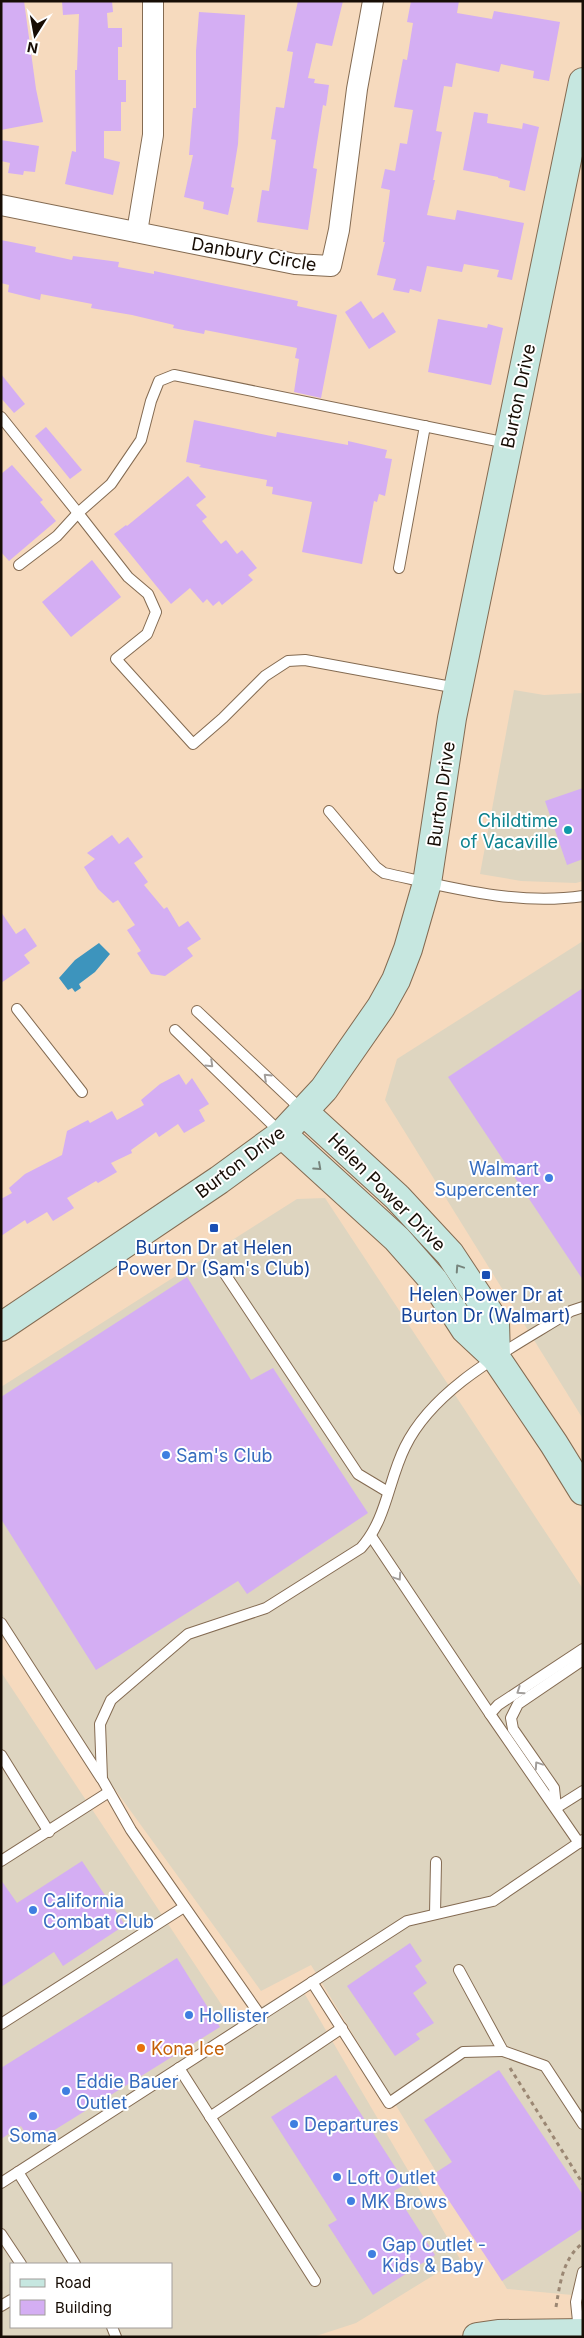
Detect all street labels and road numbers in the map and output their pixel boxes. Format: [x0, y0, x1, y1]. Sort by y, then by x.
street label: Danbury Circle [190, 233, 318, 275]
street label: Burton Drive [497, 342, 539, 450]
street label: Burton Drive [423, 740, 459, 848]
street label: Burton Drive [191, 1122, 289, 1202]
street label: Helen Power Drive [324, 1129, 450, 1255]

